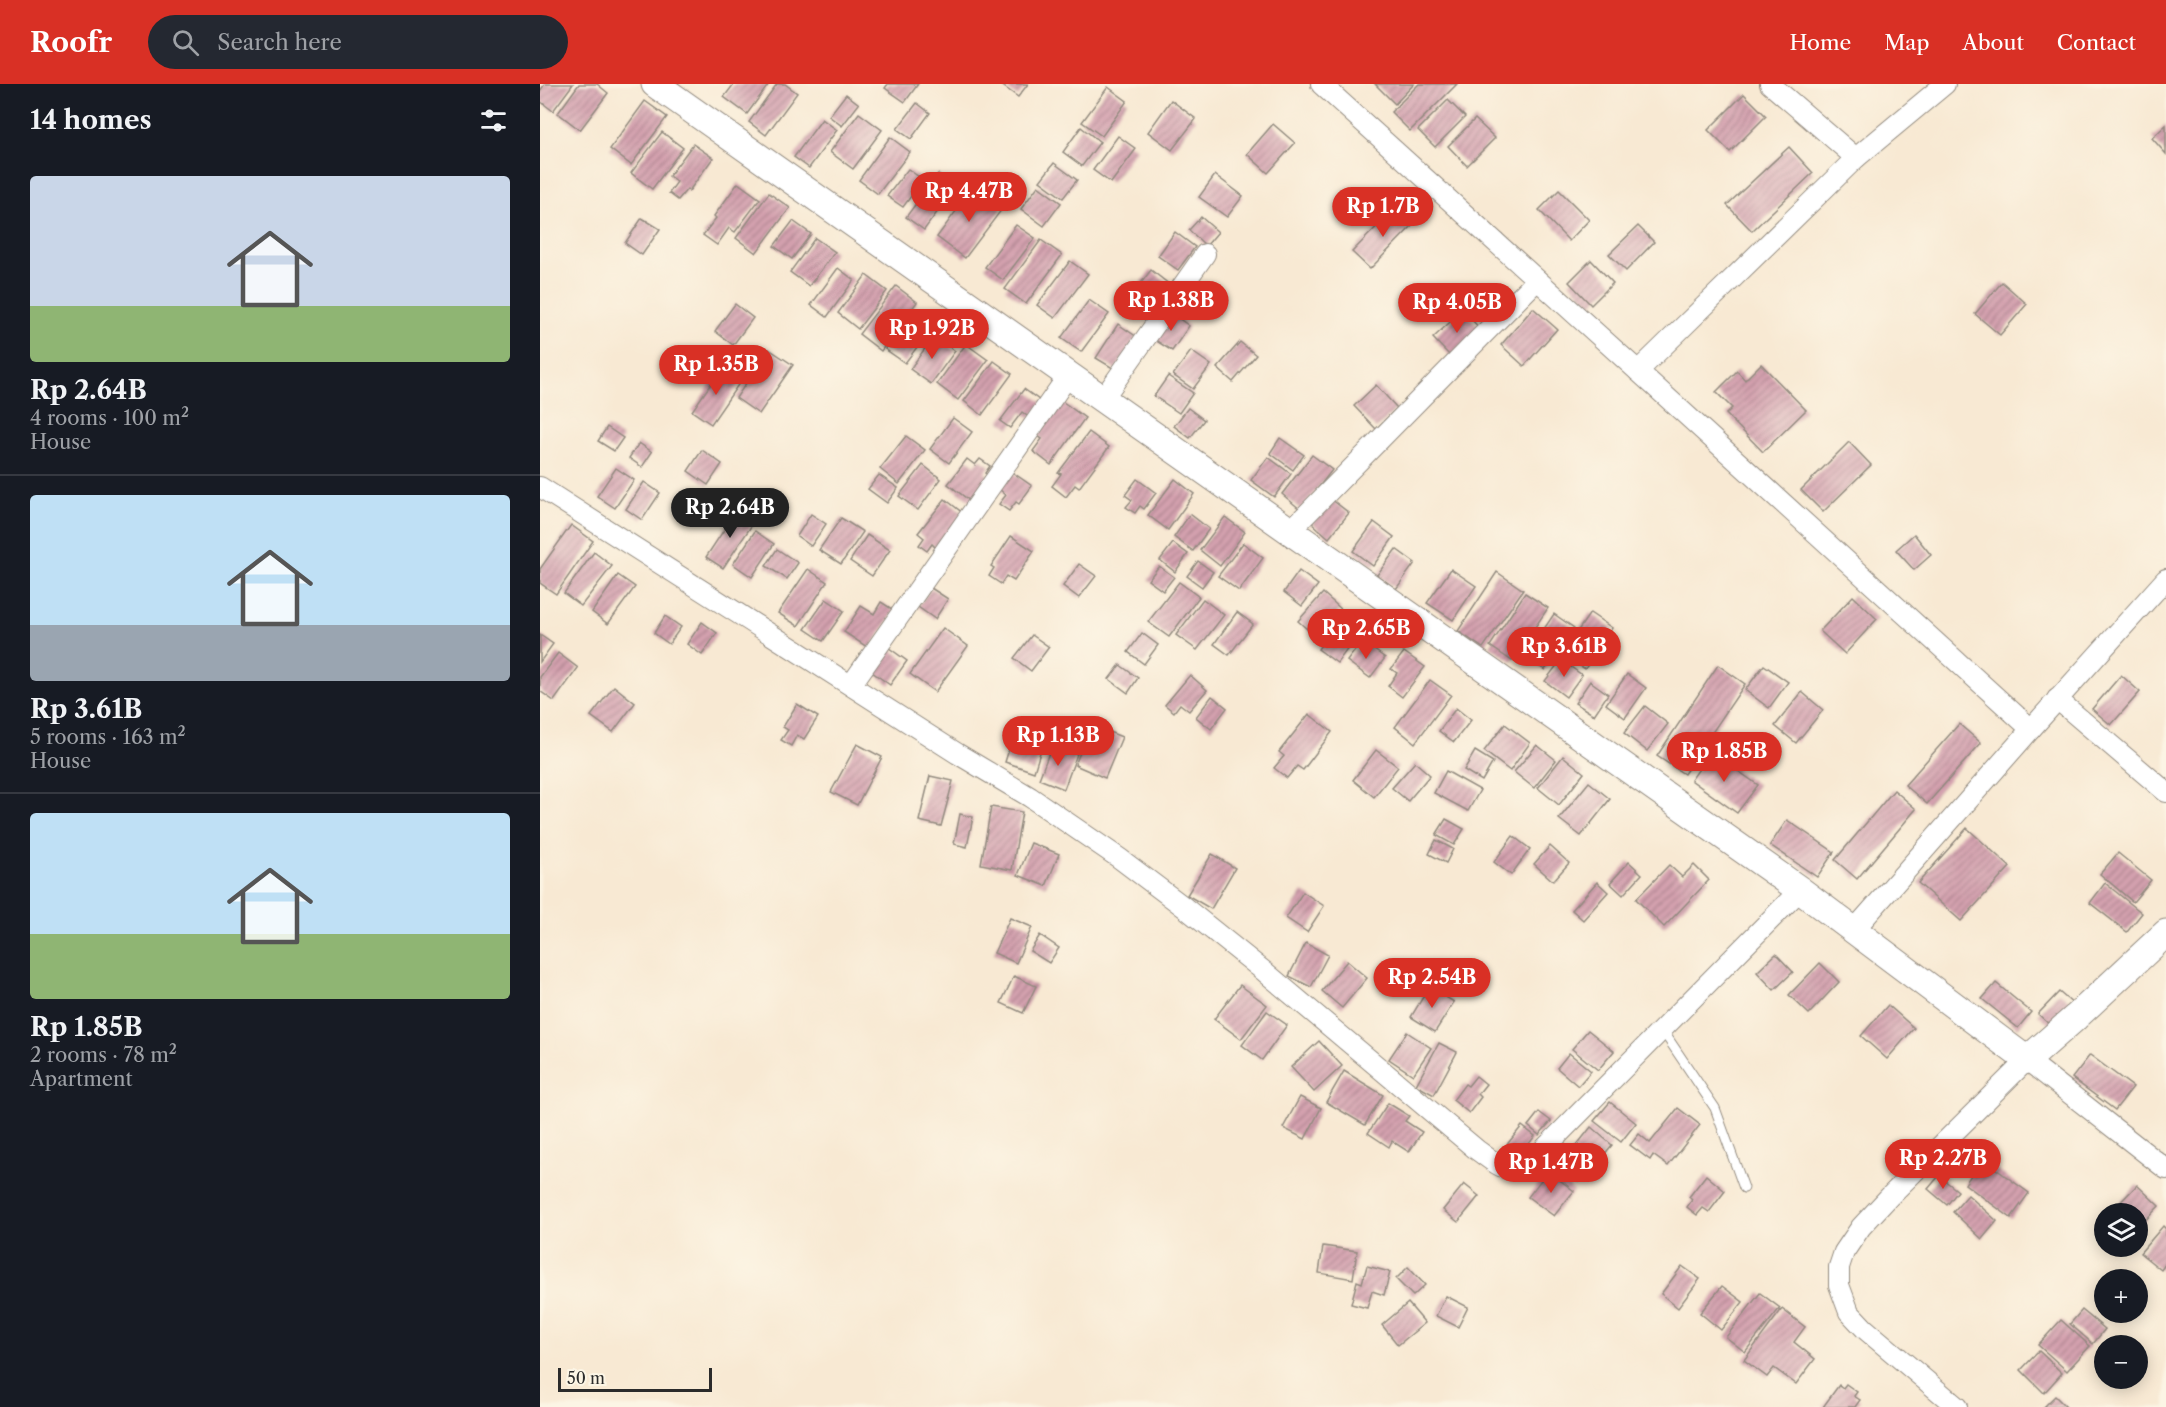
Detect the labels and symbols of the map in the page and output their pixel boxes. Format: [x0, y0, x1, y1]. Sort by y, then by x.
pin: Rp 4.47B [907, 172, 1031, 223]
pin: Rp 1.7B [1328, 187, 1438, 238]
pin: Rp 1.38B [1109, 281, 1233, 332]
pin: Rp 4.05B [1395, 283, 1519, 334]
pin: Rp 1.92B [870, 309, 994, 360]
pin: Rp 1.35B [654, 345, 778, 396]
pin: Rp 2.64B [668, 488, 792, 539]
pin: Rp 2.65B [1304, 609, 1428, 660]
pin: Rp 3.61B [1502, 627, 1626, 678]
pin: Rp 1.13B [996, 716, 1120, 767]
pin: Rp 1.85B [1662, 732, 1786, 783]
pin: Rp 2.54B [1370, 958, 1494, 1009]
pin: Rp 2.27B [1881, 1139, 2005, 1190]
pin: Rp 1.47B [1489, 1143, 1613, 1194]
scale bar [558, 1365, 712, 1392]

